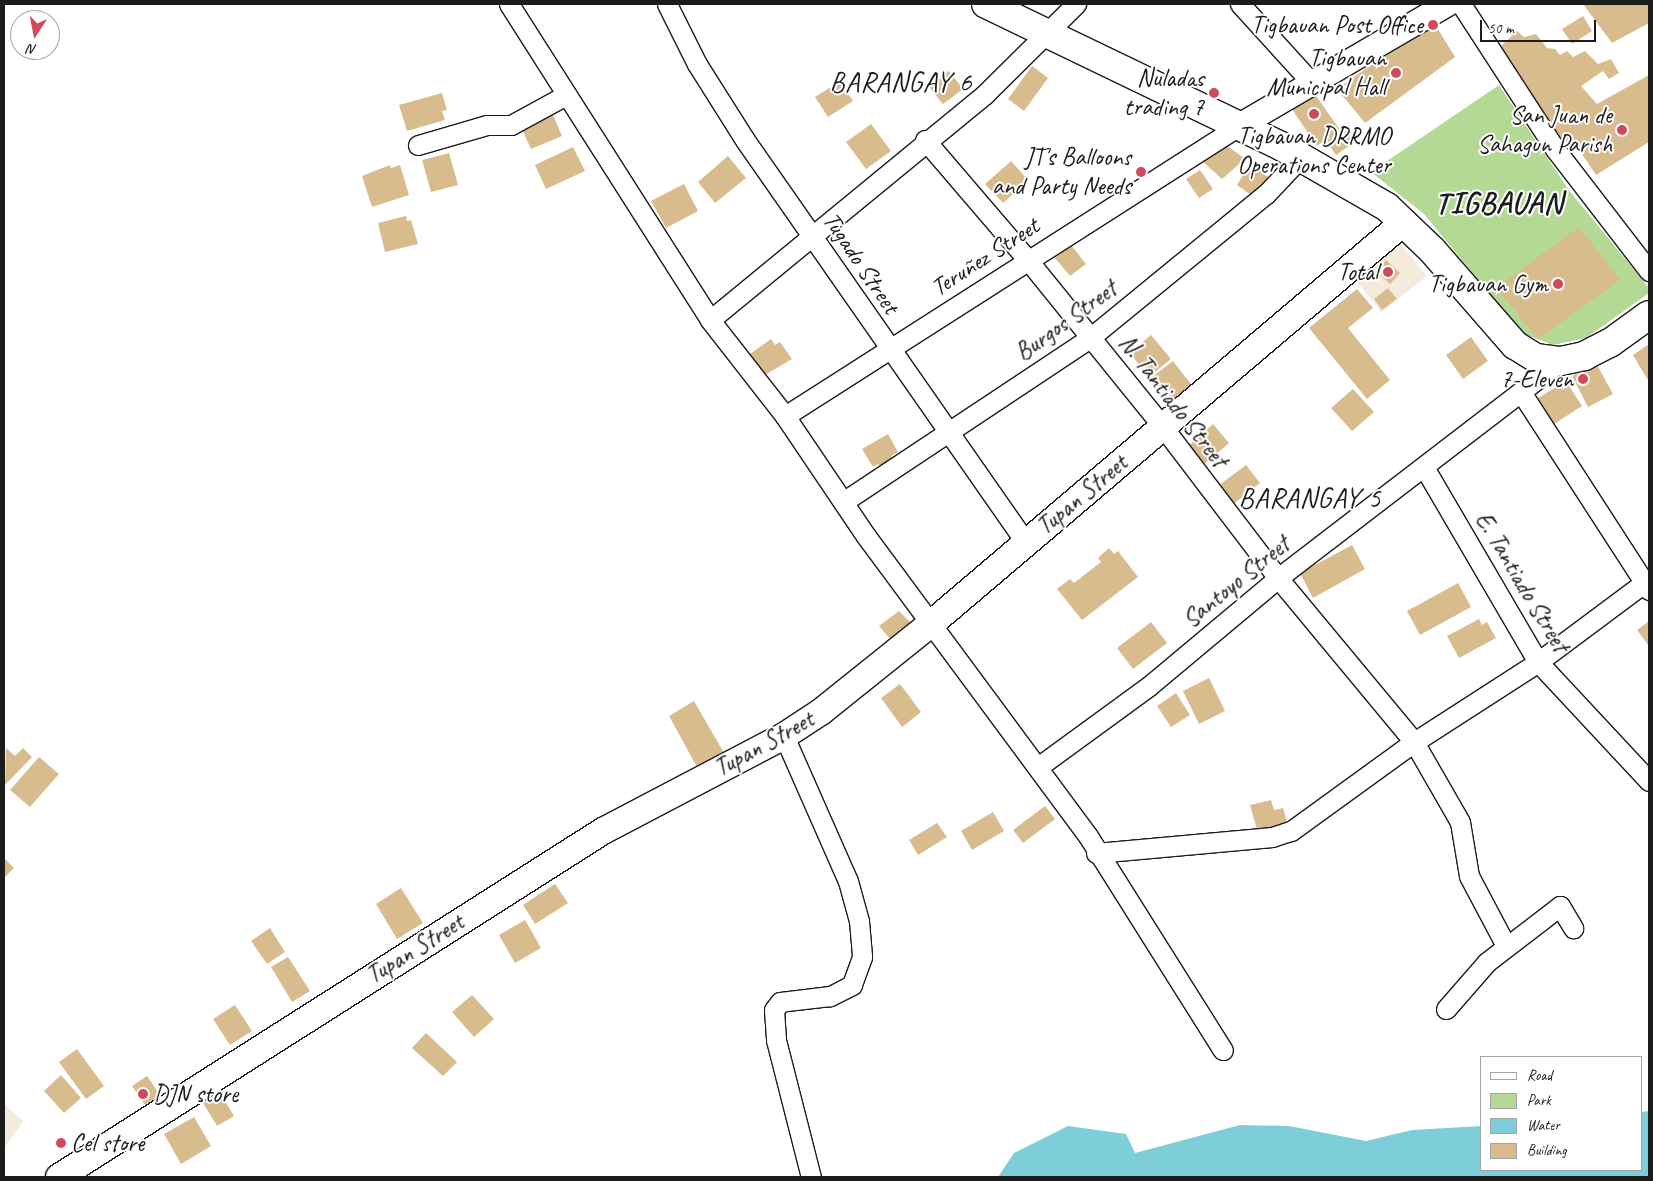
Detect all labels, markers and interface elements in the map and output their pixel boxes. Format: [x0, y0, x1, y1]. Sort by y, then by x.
north arrow [10, 10, 60, 60]
place label: Tigbauan Post Office [1251, 10, 1423, 40]
scale bar [1483, 10, 1599, 42]
marker: Tigbauan Post Office [1427, 19, 1439, 31]
text: 50 m [1488, 19, 1514, 38]
text: N [26, 40, 38, 58]
place label: Tigbauan Municipal Hall [1266, 44, 1386, 103]
place label: Nuladas trading 7 [1124, 64, 1204, 123]
district label: BARANGAY 6 [829, 65, 973, 99]
marker: Tigbauan Municipal Hall [1390, 67, 1402, 79]
marker: Nuladas trading 7 [1208, 87, 1220, 99]
place label: San Juan de Sahagun Parish [1477, 101, 1612, 160]
marker: Tigbauan DRRMO Operations Center [1308, 108, 1320, 120]
place label: Tigbauan DRRMO Operations Center [1237, 122, 1391, 181]
marker: San Juan de Sahagun Parish [1616, 124, 1628, 136]
place label: JT's Balloons and Party Needs [990, 143, 1131, 202]
marker: JT's Balloons and Party Needs [1135, 166, 1147, 178]
district label: TIGBAUAN [1434, 185, 1564, 221]
street label: Tugado Street [816, 206, 906, 320]
street label: Teruñez Street [925, 211, 1045, 303]
place label: Total [1337, 257, 1378, 287]
marker: Total [1382, 266, 1394, 278]
place label: Tigbauan Gym [1429, 269, 1548, 299]
street label: Burgos Street [1009, 274, 1123, 368]
marker: Tigbauan Gym [1552, 278, 1564, 290]
street label: N. Tantiado Street [1112, 329, 1234, 473]
place label: 7-Eleven [1500, 364, 1573, 394]
marker: 7-Eleven [1577, 373, 1589, 385]
street label: Tupan Street [1030, 448, 1134, 542]
district label: BARANGAY 5 [1238, 481, 1382, 515]
street label: E. Tantiado Street [1468, 507, 1576, 657]
street label: Santoyo Street [1176, 530, 1296, 634]
street label: Tupan Street [709, 704, 819, 784]
street label: Tupan Street [361, 907, 469, 991]
legend [1480, 1056, 1643, 1171]
text: Road [1527, 1066, 1552, 1085]
place label: DJN store [153, 1079, 238, 1109]
marker: DJN store [137, 1088, 149, 1100]
text: Park [1527, 1091, 1551, 1110]
text: Water [1527, 1116, 1560, 1135]
place label: Cel store [71, 1128, 144, 1158]
marker: Cel store [55, 1137, 67, 1149]
text: Building [1527, 1141, 1566, 1160]

